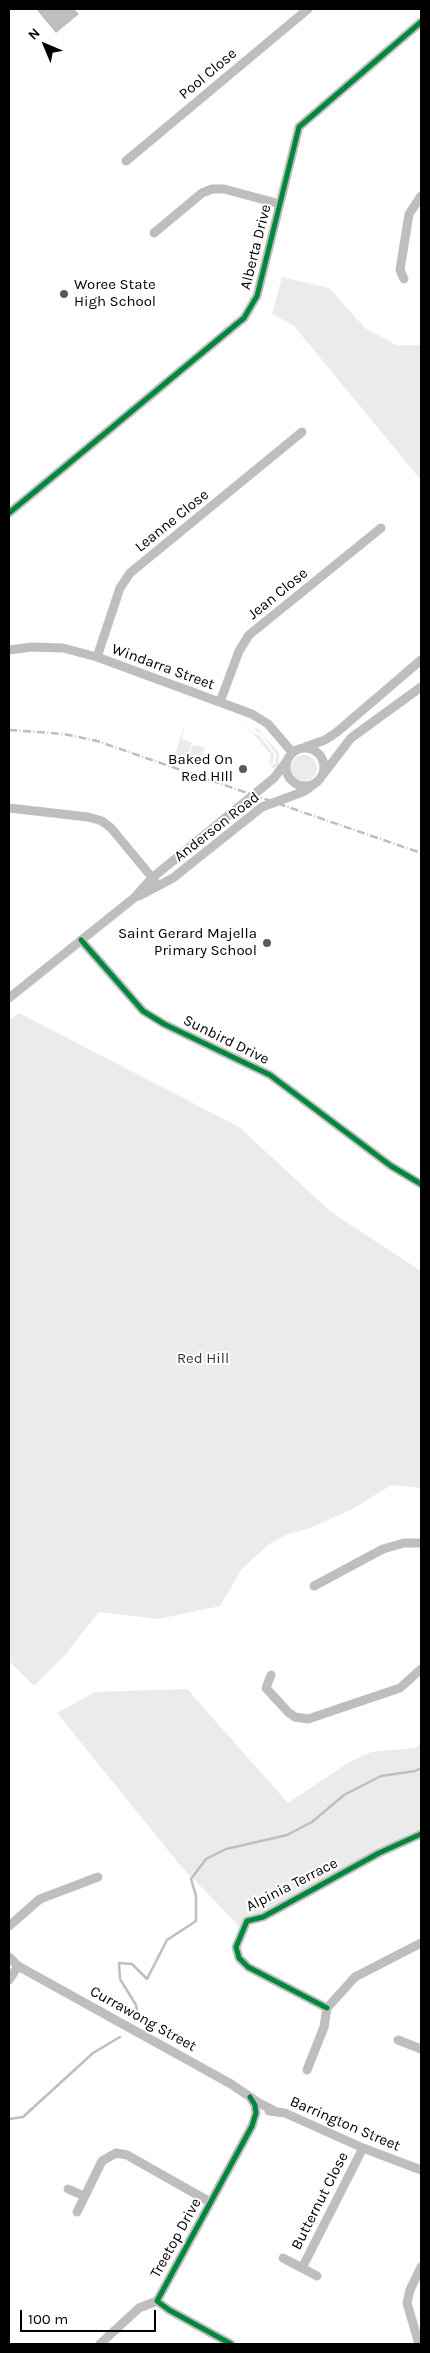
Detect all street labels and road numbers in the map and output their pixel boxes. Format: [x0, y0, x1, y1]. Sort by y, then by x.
street label: Pool Close [176, 45, 240, 103]
street label: Alberta Drive [237, 202, 275, 292]
street label: Leanne Close [132, 486, 212, 556]
street label: Jean Close [244, 564, 312, 624]
street label: Windarra Street [109, 640, 217, 694]
street label: Anderson Road [171, 788, 263, 866]
street label: Sunbird Drive [180, 1011, 272, 1069]
street label: Alpinia Terrace [243, 1854, 341, 1916]
street label: Currawong Street [87, 1982, 199, 2056]
street label: Barrington Street [287, 2093, 403, 2155]
street label: Butternut Close [288, 2149, 352, 2253]
street label: Treetop Drive [147, 2195, 205, 2281]

